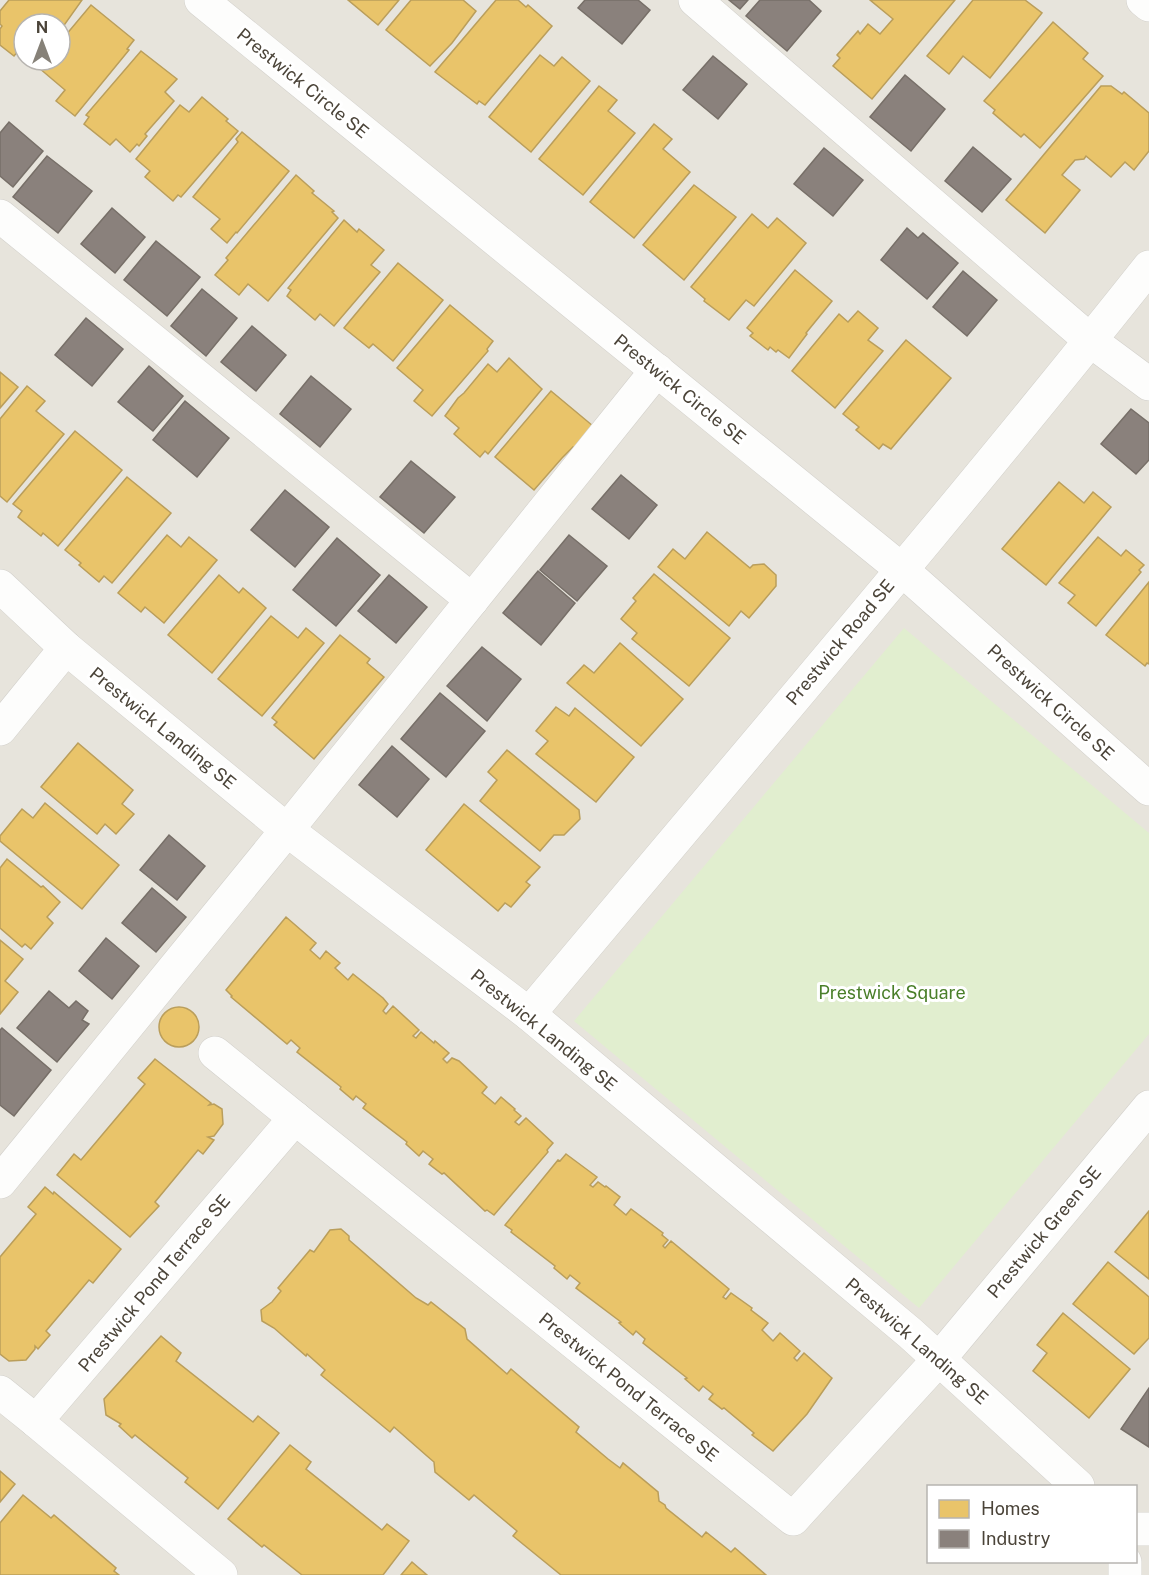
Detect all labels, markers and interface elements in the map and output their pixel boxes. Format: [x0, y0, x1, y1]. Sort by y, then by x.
north arrow [12, 12, 72, 72]
text: N [36, 18, 48, 37]
street label: Prestwick Circle SE [233, 23, 373, 143]
street label: Prestwick Circle SE [610, 329, 750, 449]
street label: Prestwick Road SE [781, 575, 899, 709]
street label: Prestwick Circle SE [983, 640, 1119, 764]
street label: Prestwick Landing SE [86, 663, 240, 793]
street label: Prestwick Landing SE [467, 965, 621, 1095]
park label: Prestwick Square [818, 982, 966, 1003]
street label: Prestwick Green SE [983, 1162, 1105, 1302]
street label: Prestwick Pond Terrace SE [74, 1190, 234, 1376]
street label: Prestwick Landing SE [841, 1273, 993, 1409]
street label: Prestwick Pond Terrace SE [535, 1308, 723, 1466]
legend [927, 1485, 1137, 1563]
text: Homes [981, 1498, 1040, 1519]
text: Industry [981, 1528, 1051, 1549]

